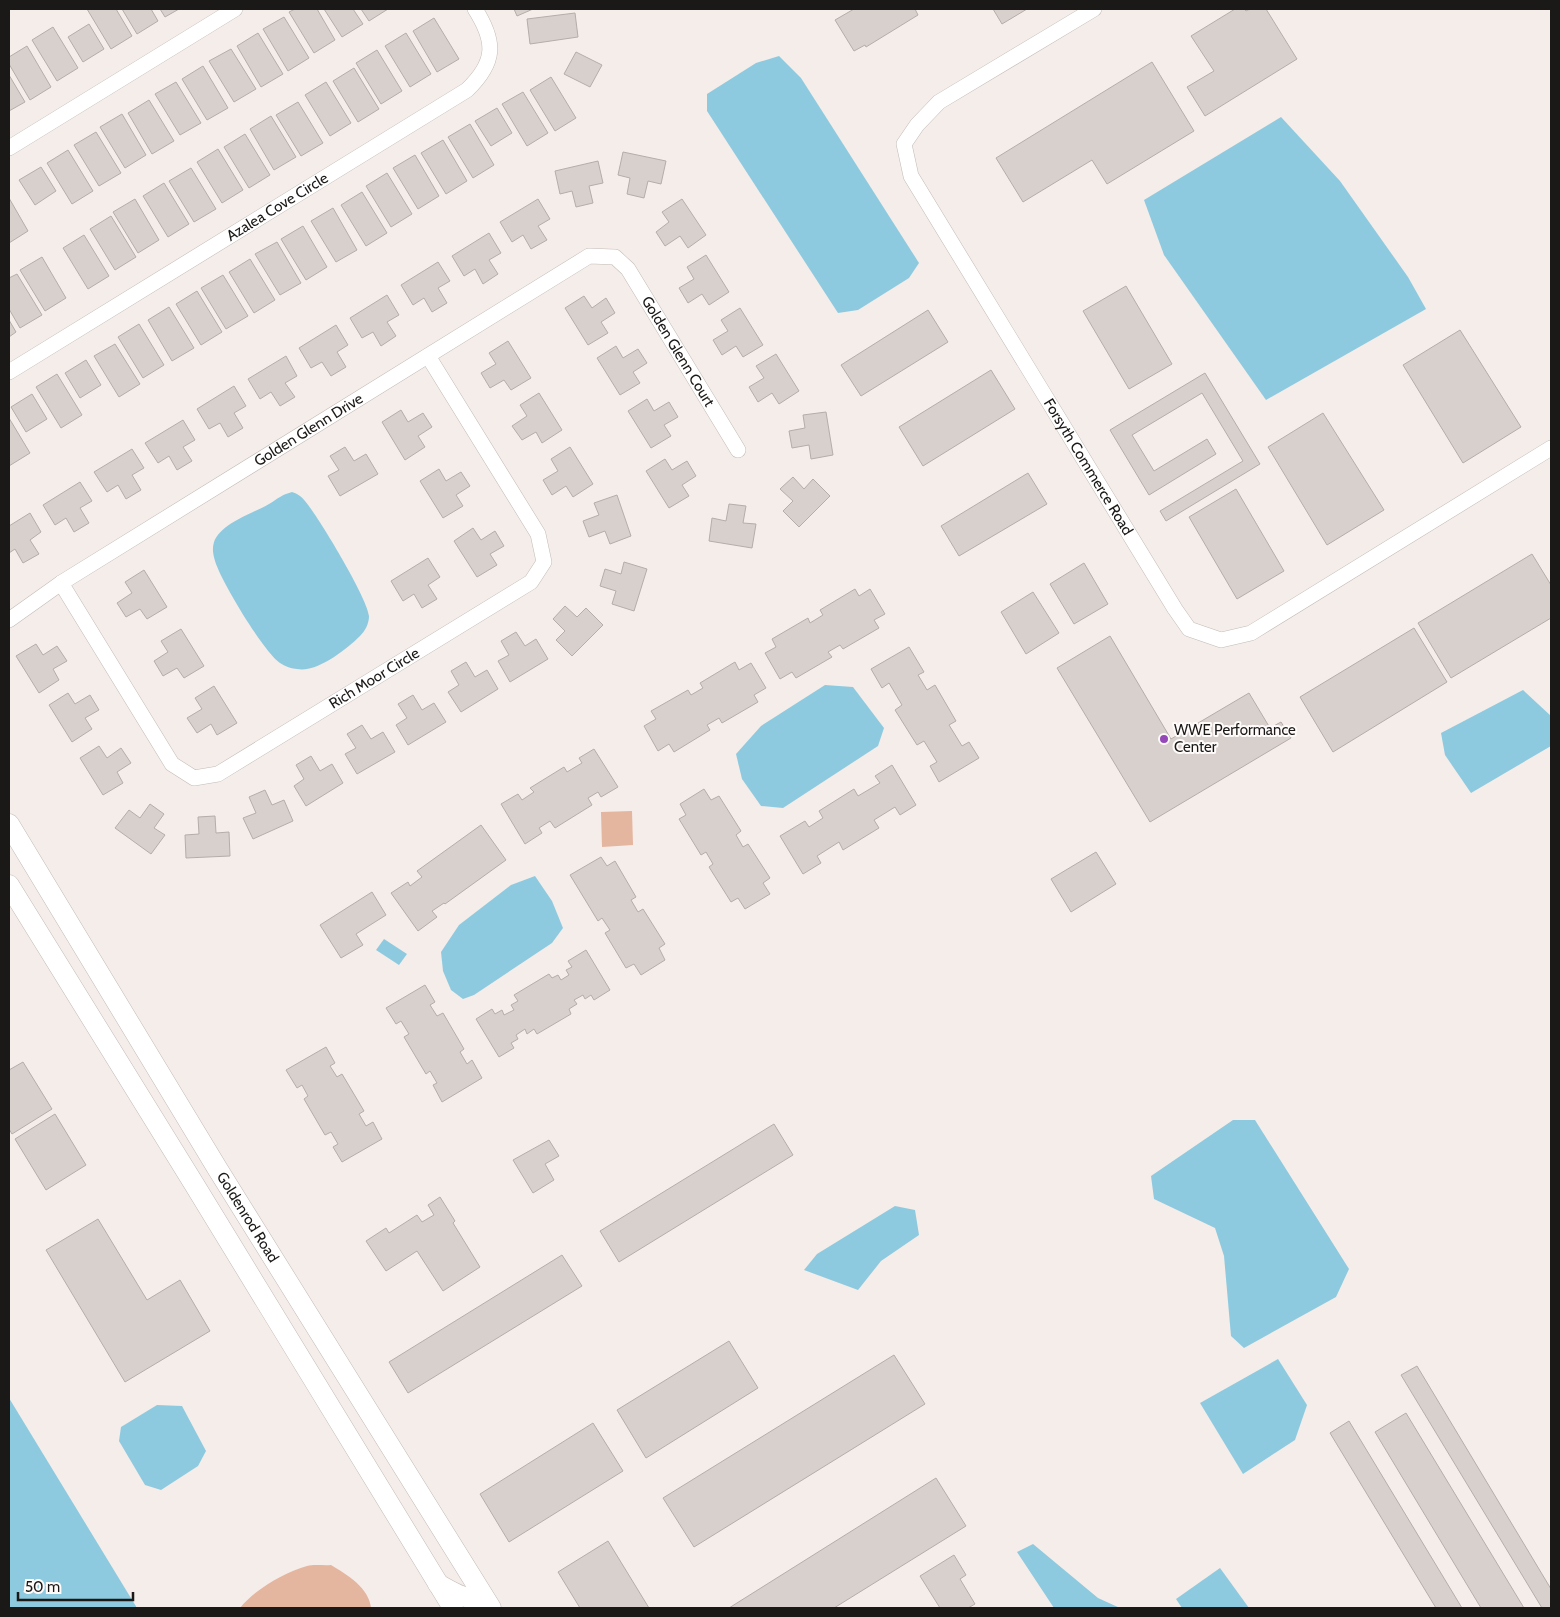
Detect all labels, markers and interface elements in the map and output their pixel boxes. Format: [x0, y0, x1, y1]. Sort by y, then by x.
street label: Azalea Cove Circle [223, 169, 332, 245]
street label: Golden Glenn Court [638, 293, 718, 410]
street label: Golden Glenn Drive [251, 389, 366, 470]
street label: Forsyth Commerce Road [1040, 395, 1137, 538]
street label: Rich Moor Circle [326, 644, 423, 713]
place label: WWE Performance Center [1174, 721, 1296, 756]
marker: WWE Performance Center [1158, 733, 1170, 745]
street label: Goldenrod Road [213, 1169, 283, 1266]
scale bar [18, 1570, 132, 1602]
text: 50 m [25, 1578, 60, 1596]

